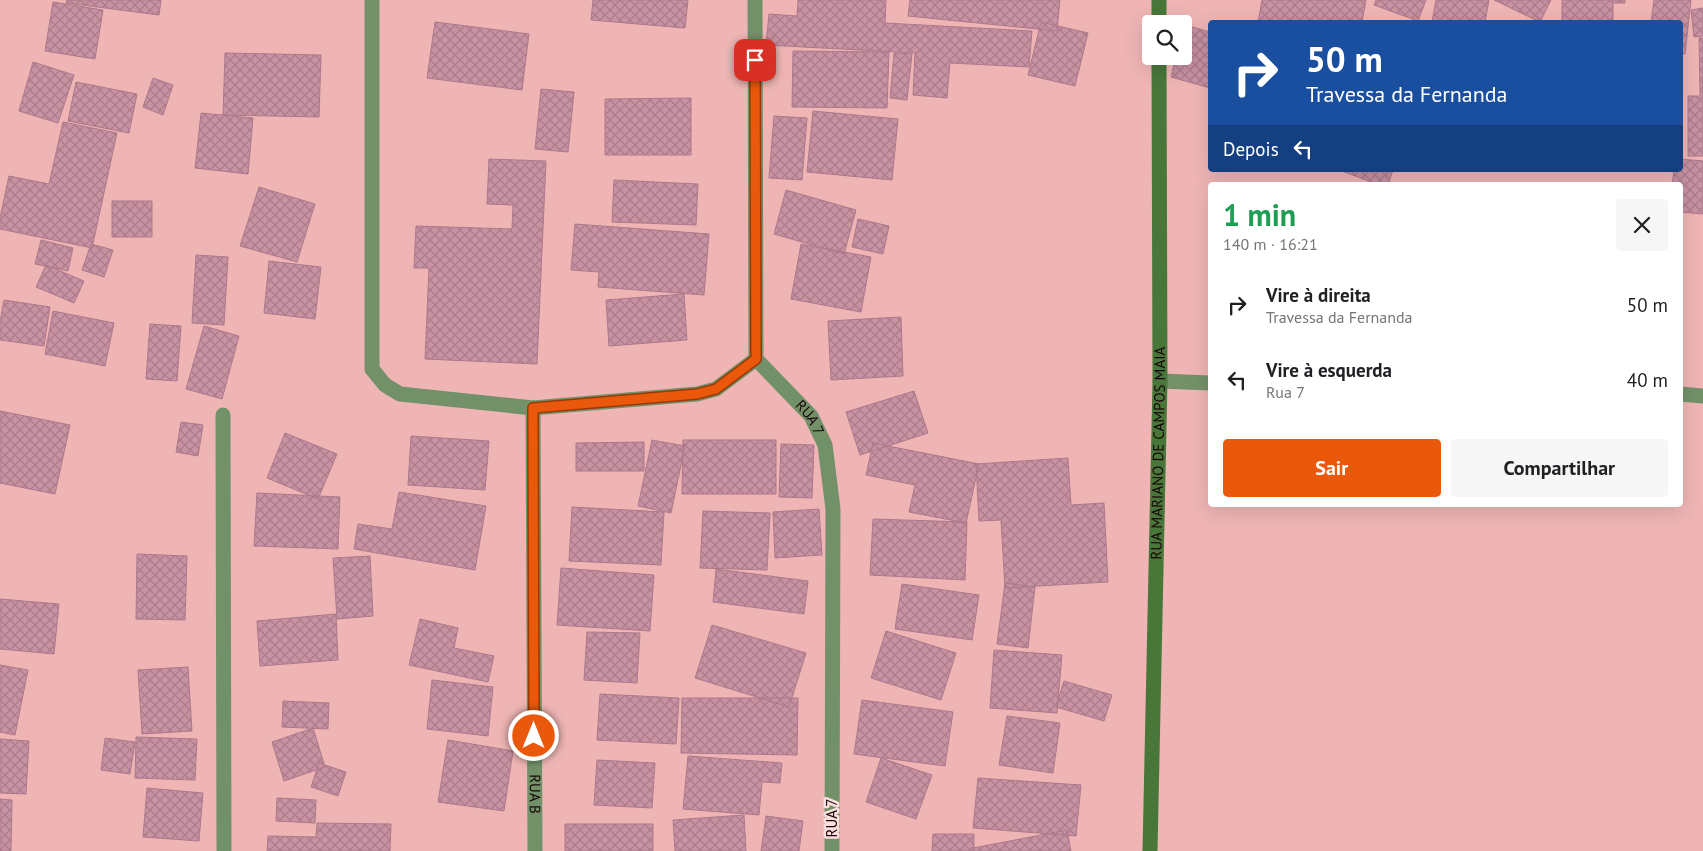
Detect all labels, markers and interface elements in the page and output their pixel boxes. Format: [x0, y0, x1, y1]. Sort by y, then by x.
map controls [1142, 15, 1192, 65]
button: search [1142, 15, 1192, 65]
text: 50 m [1306, 36, 1383, 82]
pin [734, 39, 776, 81]
icon: right [1223, 40, 1288, 105]
icon: arrive [741, 46, 769, 74]
text: Travessa da Fernanda [1306, 80, 1508, 108]
icon: left [1289, 135, 1317, 163]
text: Depois [1223, 137, 1279, 161]
text: 1 min [1223, 195, 1296, 234]
button: close [1616, 199, 1668, 251]
text: 140 m · 16:21 [1223, 234, 1318, 254]
text: Vire à direita [1266, 283, 1371, 307]
icon: right [1223, 291, 1251, 319]
text: 50 m [1627, 293, 1668, 317]
text: Travessa da Fernanda [1266, 307, 1413, 327]
street label: RUA MARIANO DE CAMPOS MAIA [1146, 346, 1169, 560]
text: Vire à esquerda [1266, 358, 1392, 382]
icon: left [1223, 366, 1251, 394]
text: 40 m [1627, 368, 1668, 392]
text: Rua 7 [1266, 382, 1305, 402]
street label: RUA 7 [791, 396, 829, 438]
button: Sair [1223, 439, 1441, 497]
button: Compartilhar [1451, 439, 1668, 497]
position arrow [507, 709, 559, 761]
street label: RUA B [526, 774, 545, 814]
street label: RUA 7 [822, 798, 841, 838]

